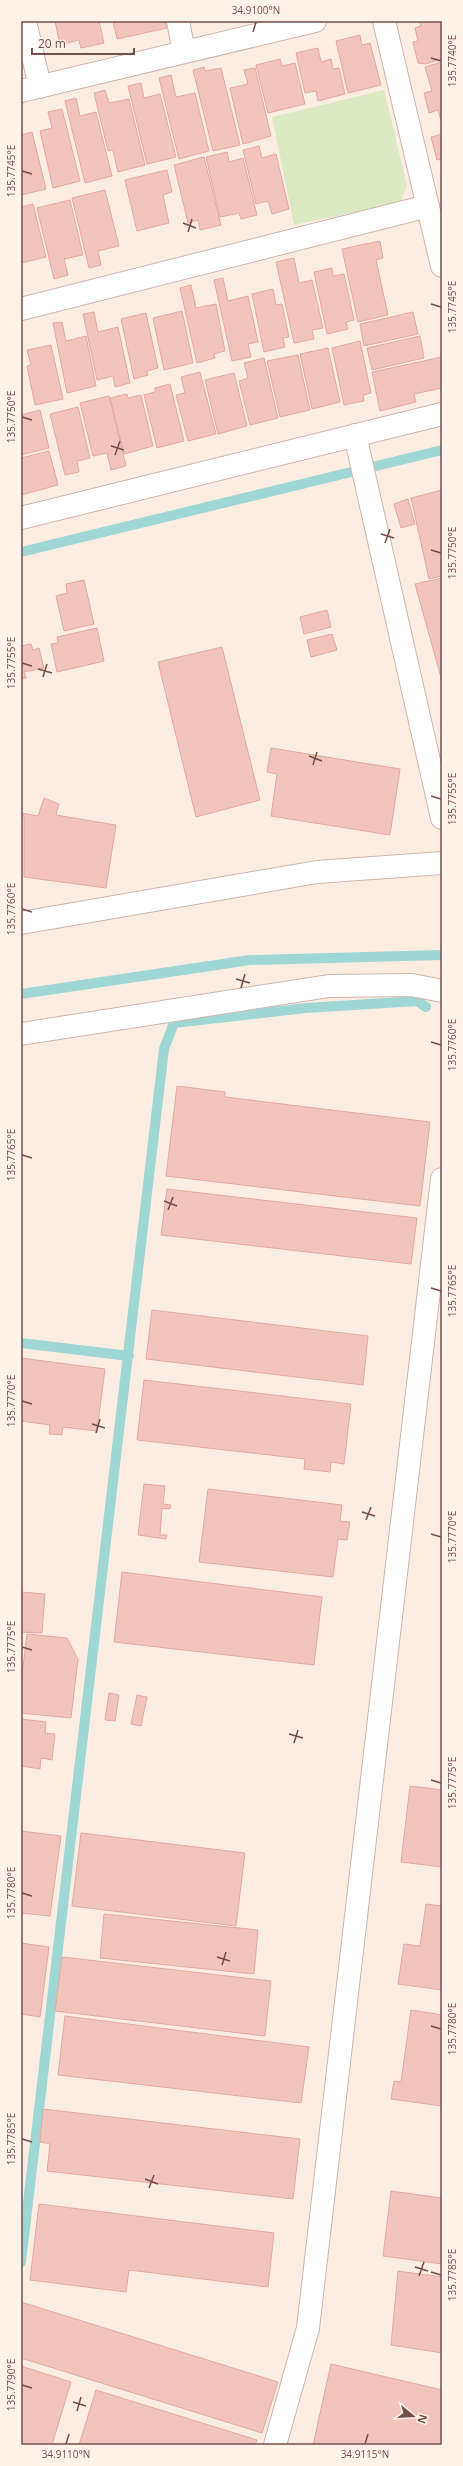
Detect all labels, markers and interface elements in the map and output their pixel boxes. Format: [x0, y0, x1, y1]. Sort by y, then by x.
text: 34.9100°N [232, 3, 280, 17]
scale bar [32, 30, 134, 56]
text: 20 m [38, 35, 66, 52]
text: 135.7740°E [445, 35, 459, 87]
text: 135.7745°E [4, 145, 18, 197]
text: 135.7745°E [445, 281, 459, 333]
text: 135.7750°E [4, 391, 18, 443]
text: 135.7750°E [445, 527, 459, 579]
text: 135.7755°E [4, 637, 18, 689]
text: 135.7755°E [445, 773, 459, 825]
text: 135.7760°E [4, 883, 18, 935]
text: 135.7760°E [445, 1019, 459, 1071]
text: 135.7765°E [4, 1129, 18, 1181]
text: 135.7765°E [445, 1265, 459, 1317]
text: 135.7770°E [4, 1375, 18, 1427]
text: 135.7770°E [445, 1511, 459, 1563]
text: 135.7775°E [4, 1621, 18, 1673]
text: 135.7775°E [445, 1757, 459, 1809]
text: 135.7780°E [4, 1867, 18, 1919]
text: 135.7780°E [445, 2003, 459, 2055]
text: 135.7785°E [4, 2113, 18, 2165]
text: 135.7785°E [445, 2249, 459, 2301]
text: 135.7790°E [4, 2359, 18, 2411]
north arrow [393, 2396, 433, 2436]
text: N [414, 2413, 432, 2426]
text: 34.9110°N [42, 2447, 90, 2461]
text: 34.9115°N [341, 2447, 389, 2461]

